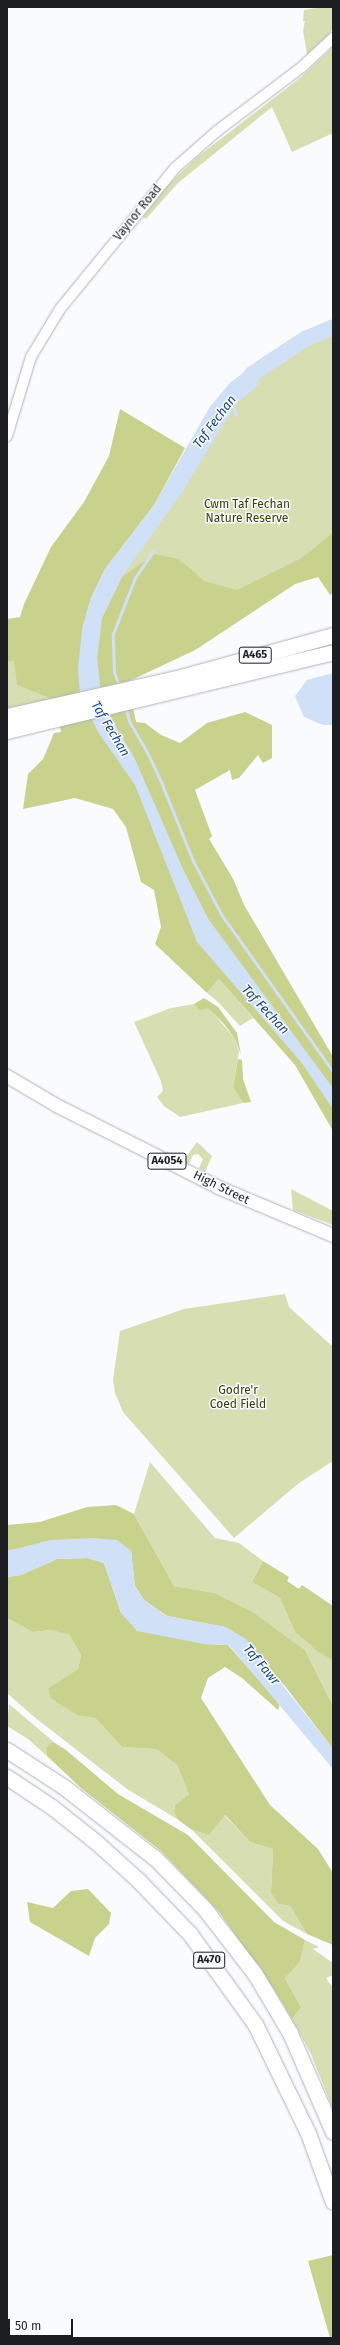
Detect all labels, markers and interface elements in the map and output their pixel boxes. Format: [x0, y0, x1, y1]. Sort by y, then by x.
street label: Vaynor Road [111, 182, 165, 244]
water label: Taf Fechan [190, 393, 240, 451]
park label: Cwm Taf Fechan Nature Reserve [204, 498, 290, 526]
road number: A465 [238, 646, 272, 664]
water label: Taf Fechan [87, 698, 133, 760]
water label: Taf Fechan [238, 982, 292, 1038]
road number: A4054 [147, 1152, 187, 1170]
street label: High Street [191, 1168, 251, 1208]
park label: Godre'r Coed Field [210, 1384, 266, 1412]
water label: Taf Fawr [239, 1641, 283, 1689]
road number: A470 [193, 1951, 225, 1969]
scale bar [10, 2311, 75, 2337]
text: 50 m [15, 2319, 41, 2333]

